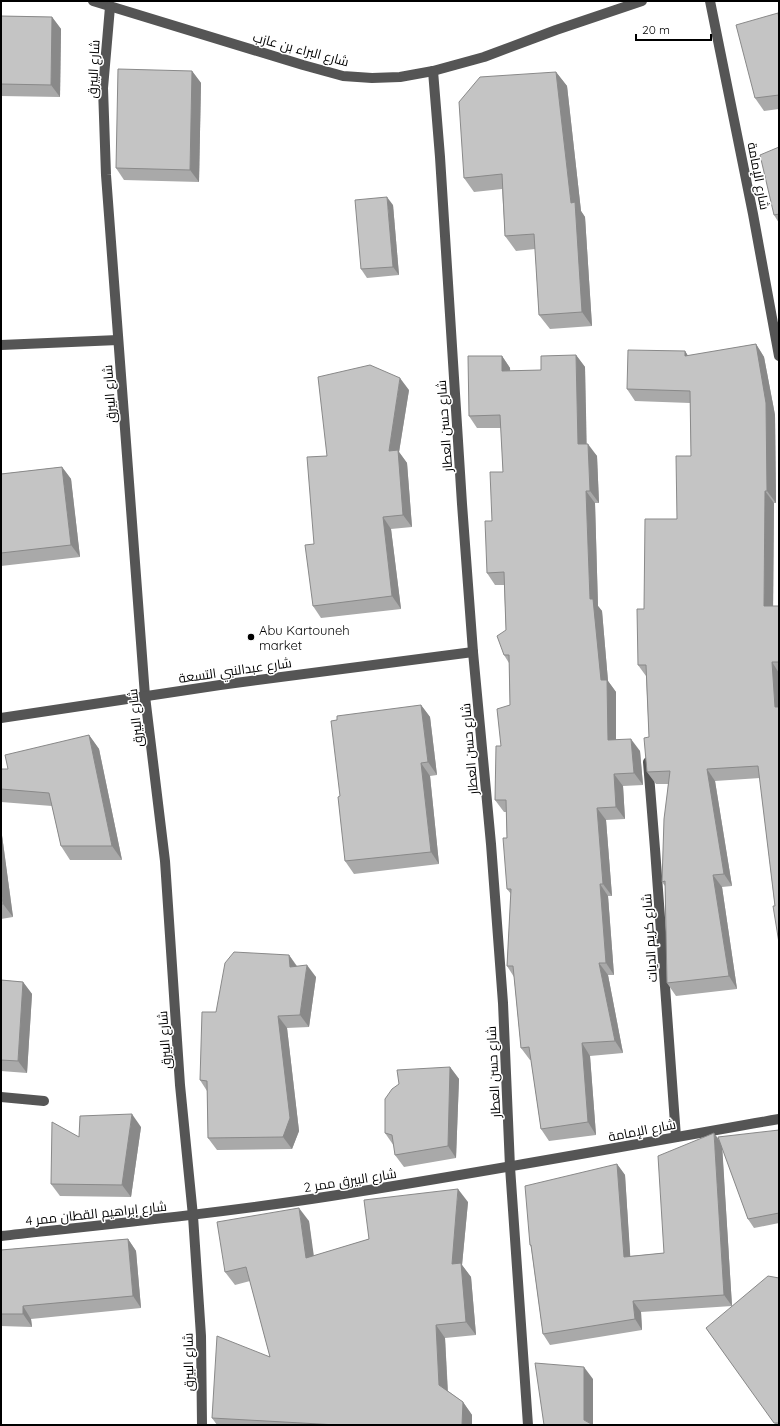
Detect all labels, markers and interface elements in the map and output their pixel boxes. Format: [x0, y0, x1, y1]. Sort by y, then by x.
scale bar [636, 16, 711, 42]
text: 20 m [642, 22, 670, 37]
street label: شارع البراء بن عازب [251, 28, 351, 71]
street label: شارع البيرق [83, 39, 104, 99]
street label: شارع الإمامة [744, 141, 773, 211]
street label: شارع البيرق [99, 364, 120, 424]
street label: شارع حسن العطار [433, 380, 456, 473]
place label: Abu Kartouneh market [259, 622, 350, 653]
marker: Abu Kartouneh market [246, 632, 256, 642]
street label: شارع عبدالنبي التسعة [177, 654, 293, 689]
street label: شارع البيرق [124, 688, 147, 748]
street label: شارع حسن العطار [457, 702, 482, 796]
street label: شارع كريم الديات [638, 893, 662, 983]
street label: شارع البيرق [154, 1010, 175, 1070]
street label: شارع حسن العطار [483, 1026, 504, 1119]
street label: شارع الإمامة [607, 1116, 677, 1145]
street label: شارع البيرق ممر 2 [302, 1165, 398, 1196]
street label: شارع إبراهيم القطان ممر 4 [25, 1198, 168, 1230]
street label: شارع البيرق [179, 1333, 198, 1391]

